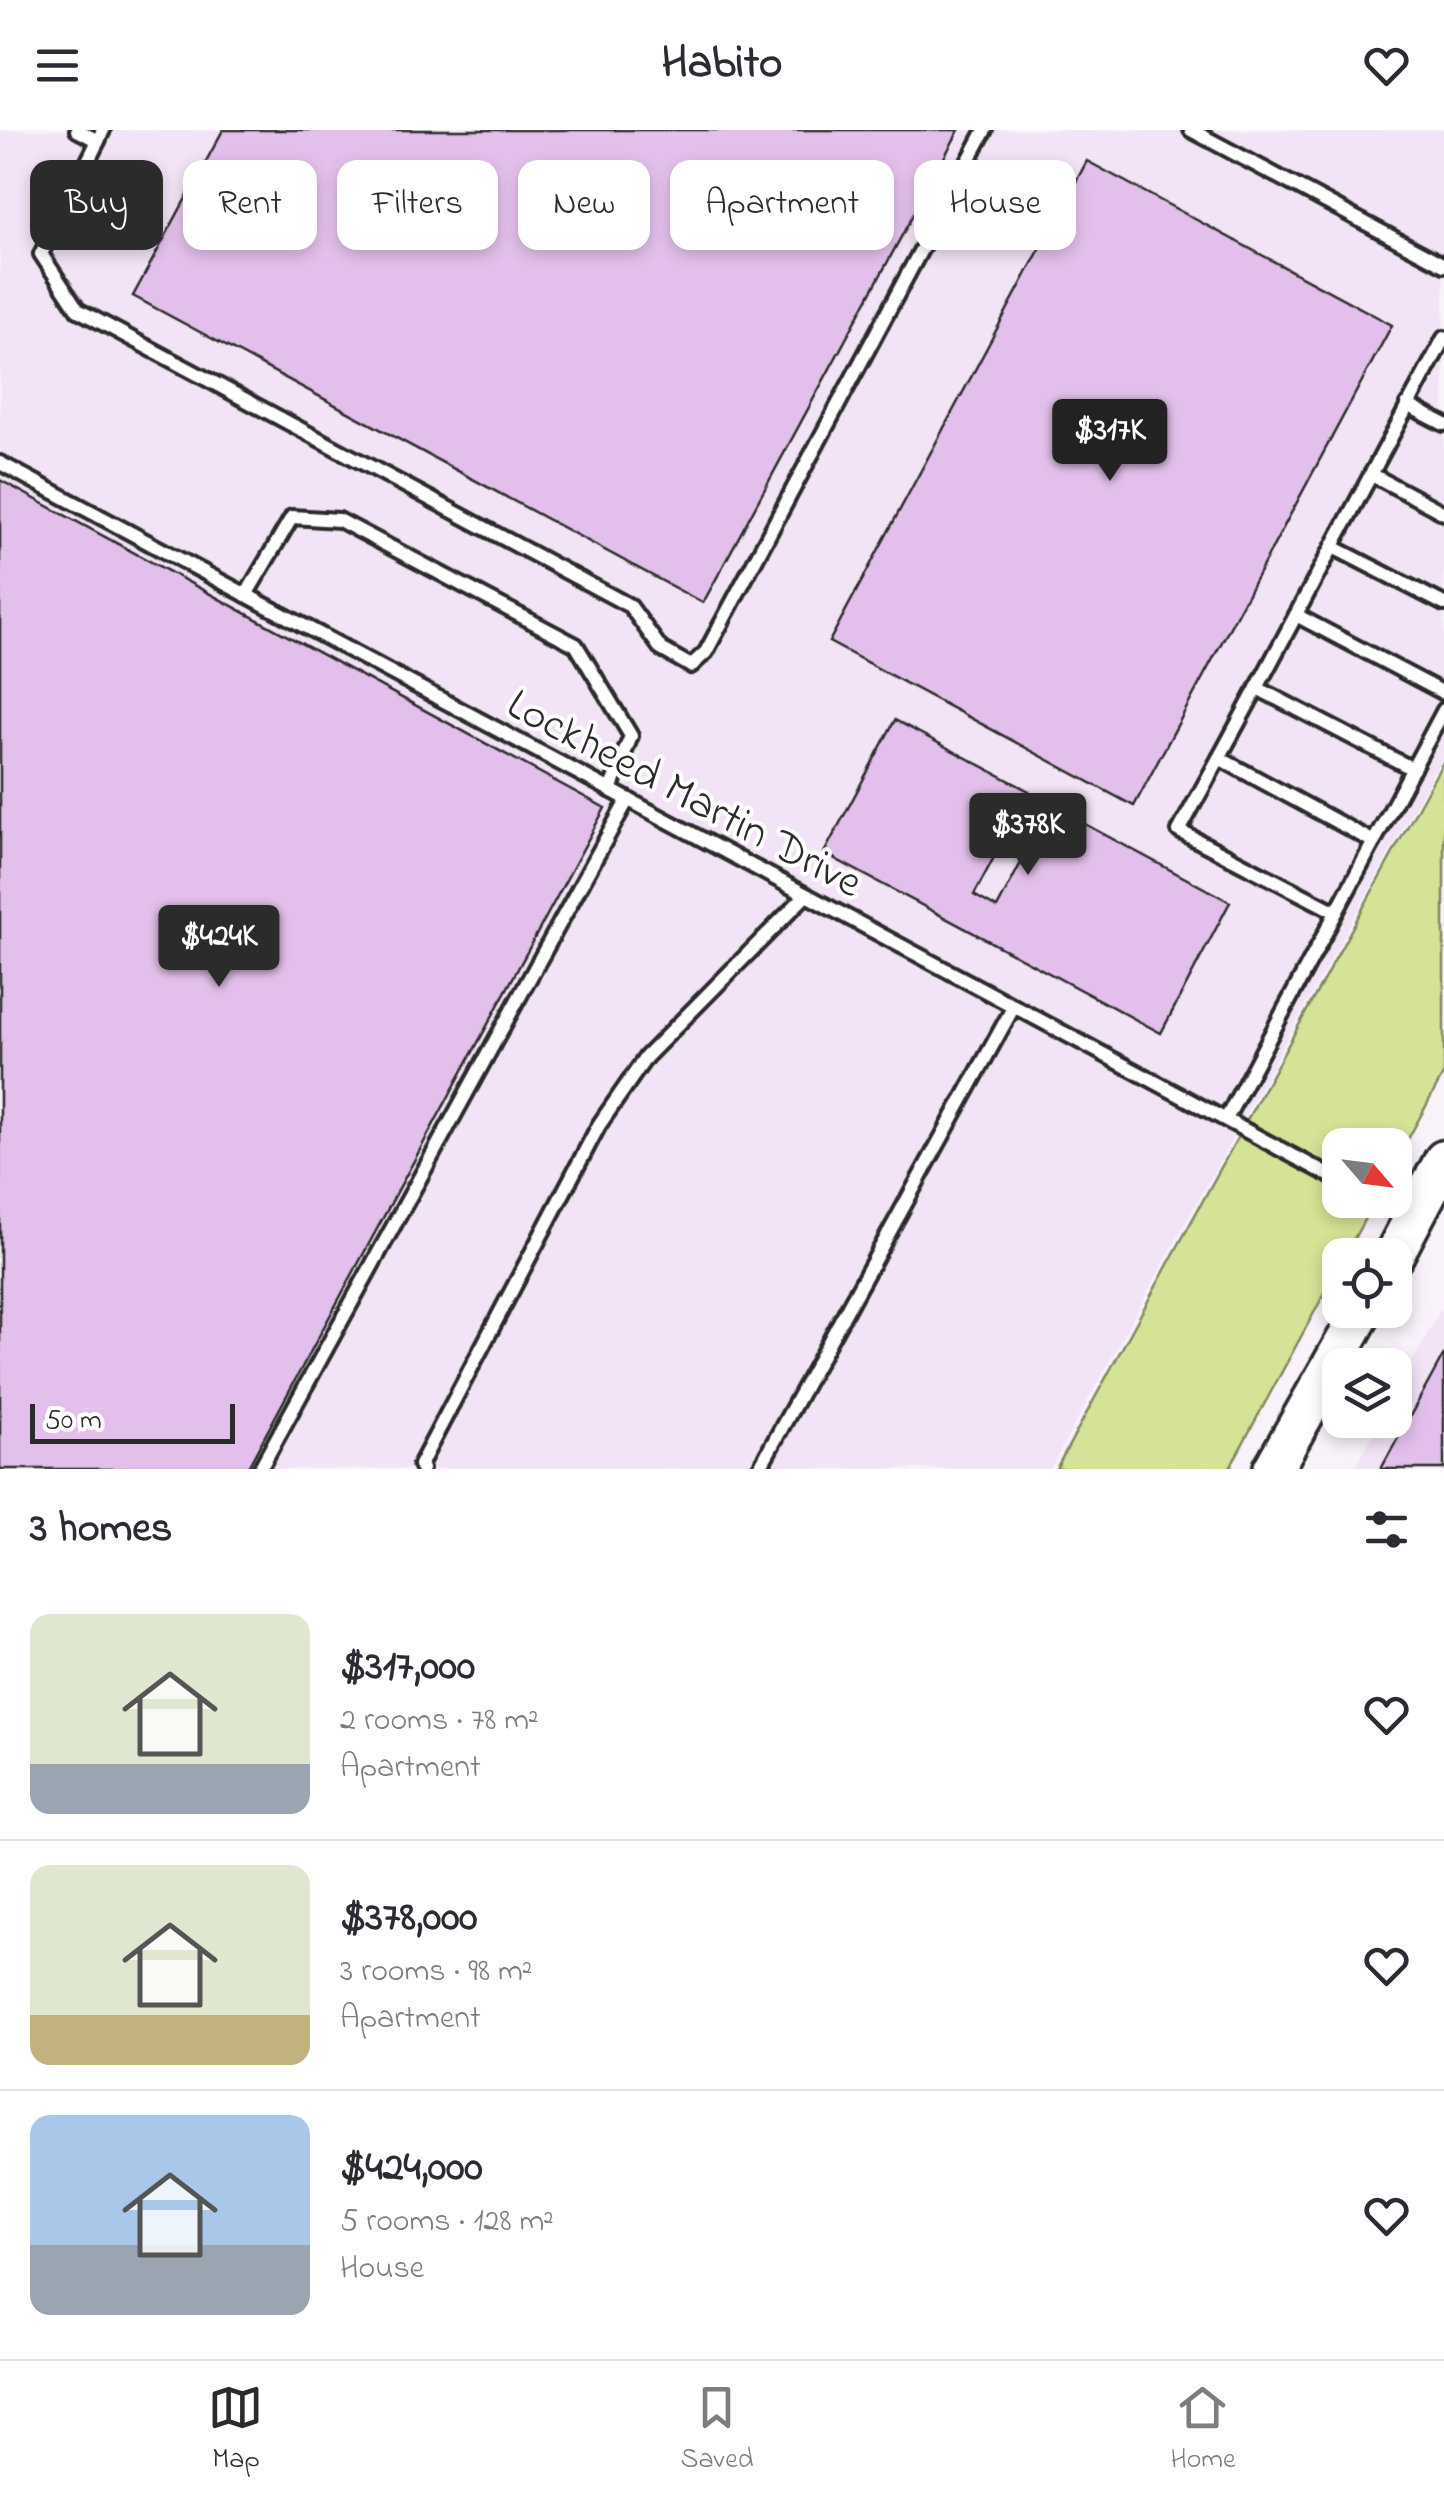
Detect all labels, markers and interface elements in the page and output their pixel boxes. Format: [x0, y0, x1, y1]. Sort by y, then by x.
text: Habito [662, 32, 782, 98]
icon: menu [30, 38, 85, 93]
icon: heart [1359, 38, 1414, 93]
chip: Buy [30, 160, 163, 250]
chip: Rent [183, 160, 317, 250]
chip: Filters [337, 160, 498, 250]
chip: New [518, 160, 650, 250]
chip: Apartment [670, 160, 894, 250]
chip: House [914, 160, 1076, 250]
pin: $317K [1040, 399, 1180, 484]
text: $317K [1074, 408, 1146, 455]
street label: Lockheed Martin Drive [494, 674, 874, 917]
pin: $378K [958, 793, 1098, 878]
text: $378K [991, 802, 1065, 849]
pin: $424K [149, 905, 289, 990]
text: $424K [180, 914, 258, 961]
north arrow [1322, 1128, 1412, 1218]
map controls [1322, 1128, 1412, 1438]
button: locate [1322, 1238, 1412, 1328]
button: layers [1322, 1348, 1412, 1438]
scale bar [30, 1399, 235, 1444]
text: 50 m [45, 1401, 102, 1442]
text: 3 homes [30, 1499, 172, 1560]
icon: filters [1359, 1502, 1414, 1557]
text: $317,000 [340, 1637, 475, 1698]
icon: home [110, 1654, 230, 1774]
icon: heart [1359, 1687, 1414, 1742]
text: 2 rooms · 78 m² [340, 1698, 539, 1745]
text: Apartment [340, 1745, 481, 1792]
text: $378,000 [340, 1888, 477, 1949]
icon: home [110, 1905, 230, 2025]
icon: heart [1359, 1938, 1414, 1993]
text: 3 rooms · 98 m² [340, 1949, 532, 1996]
text: Apartment [340, 1996, 481, 2043]
text: $424,000 [340, 2138, 483, 2199]
icon: home [110, 2155, 230, 2275]
icon: heart [1359, 2188, 1414, 2243]
text: 5 rooms · 128 m² [340, 2199, 554, 2246]
text: House [340, 2246, 424, 2293]
tab: Map [208, 2380, 263, 2481]
tab: Saved [680, 2380, 753, 2481]
tab: Home [1170, 2380, 1236, 2481]

